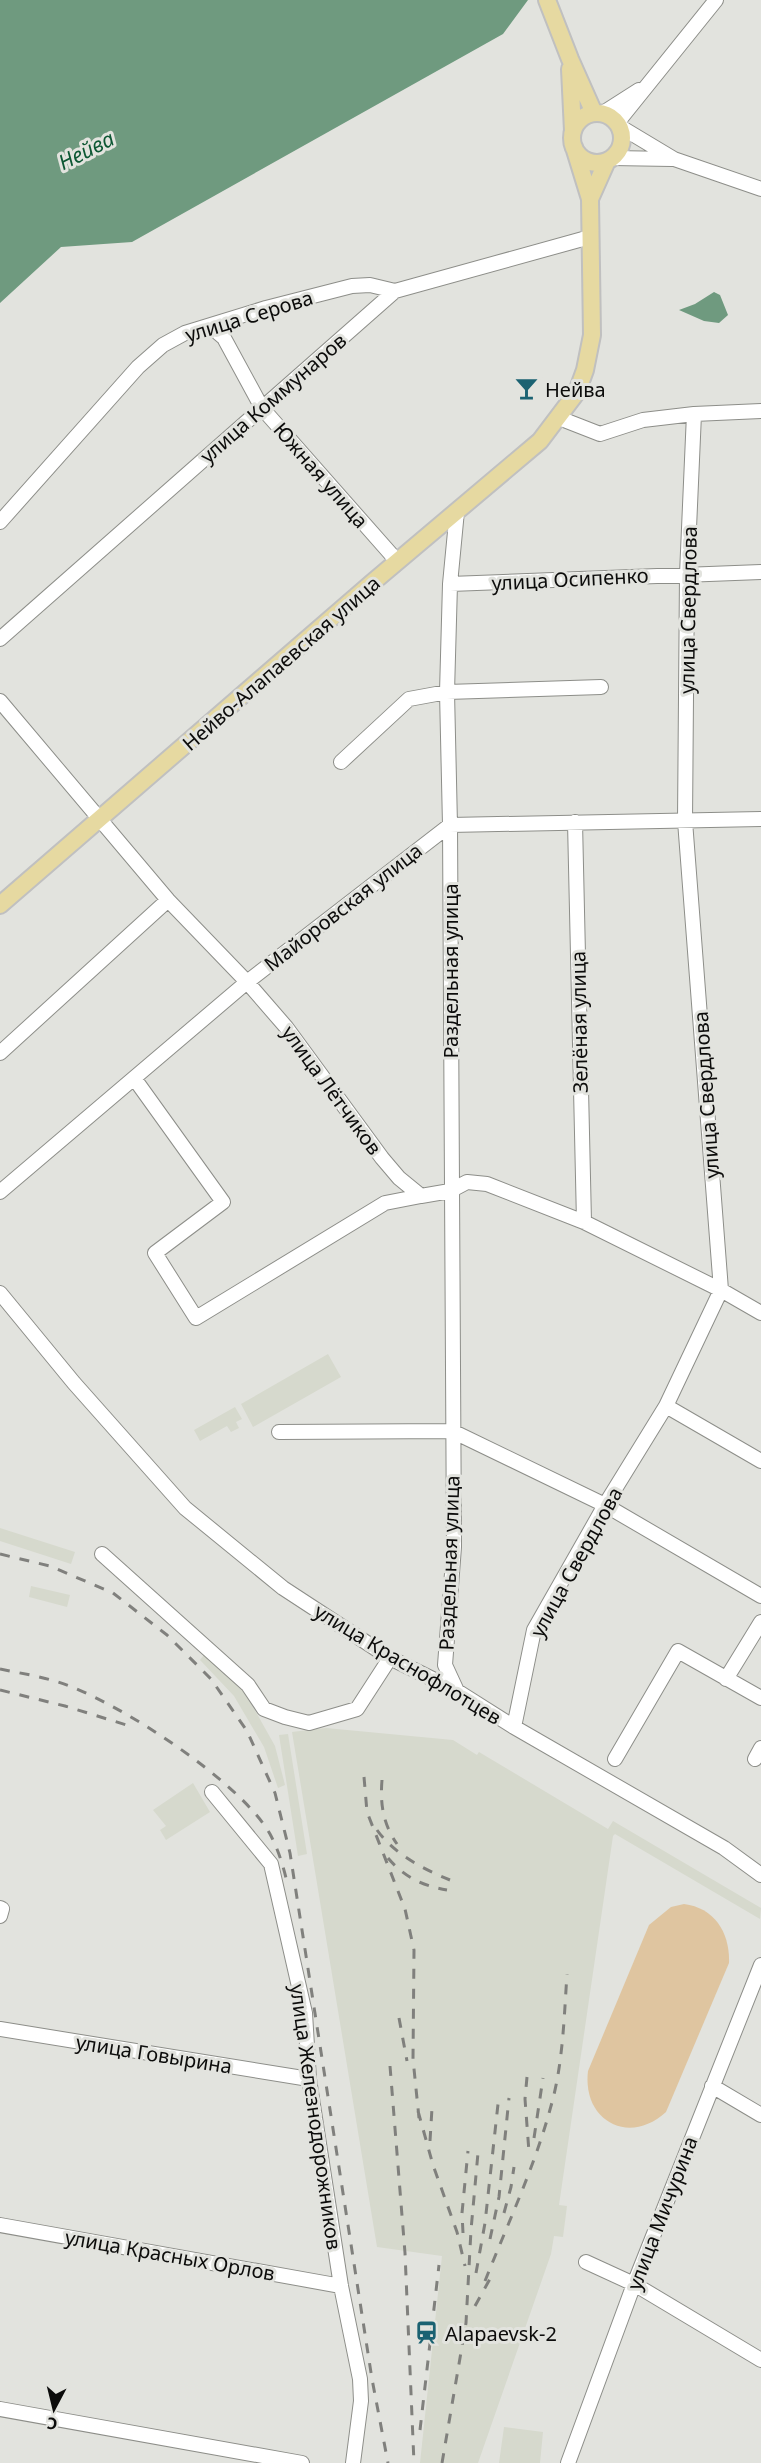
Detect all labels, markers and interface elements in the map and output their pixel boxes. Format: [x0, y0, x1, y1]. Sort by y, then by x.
water label: Нейва [53, 124, 119, 176]
street label: улица Серова [182, 284, 316, 348]
street label: улица Коммунаров [194, 327, 352, 469]
bar icon: Нейва [514, 376, 540, 402]
place label: Нейва [545, 376, 606, 403]
street label: Южная улица [268, 416, 374, 534]
street label: улица Свердлова [673, 526, 703, 694]
street label: улица Осипенко [491, 561, 649, 597]
street label: Нейво-Алапаевская улица [176, 570, 386, 756]
street label: Майоровская улица [258, 837, 428, 977]
street label: Раздельная улица [437, 883, 464, 1059]
street label: Зелёная улица [564, 951, 594, 1093]
street label: улица Свердлова [687, 1010, 725, 1180]
street label: улица Лётчиков [276, 1020, 388, 1160]
street label: Раздельная улица [432, 1475, 466, 1651]
street label: улица Свердлова [524, 1482, 628, 1642]
street label: улица Краснофлотцев [309, 1597, 507, 1731]
street label: улица Железнодорожников [284, 1982, 348, 2252]
street label: улица Говырина [74, 2028, 234, 2080]
street label: улица Мичурина [620, 2132, 704, 2294]
street label: улица Красных Орлов [63, 2223, 277, 2287]
station icon: Alapaevsk-2 [414, 2320, 440, 2346]
place label: Alapaevsk-2 [445, 2320, 557, 2347]
north arrow [24, 2379, 84, 2439]
text: С [46, 2412, 59, 2435]

